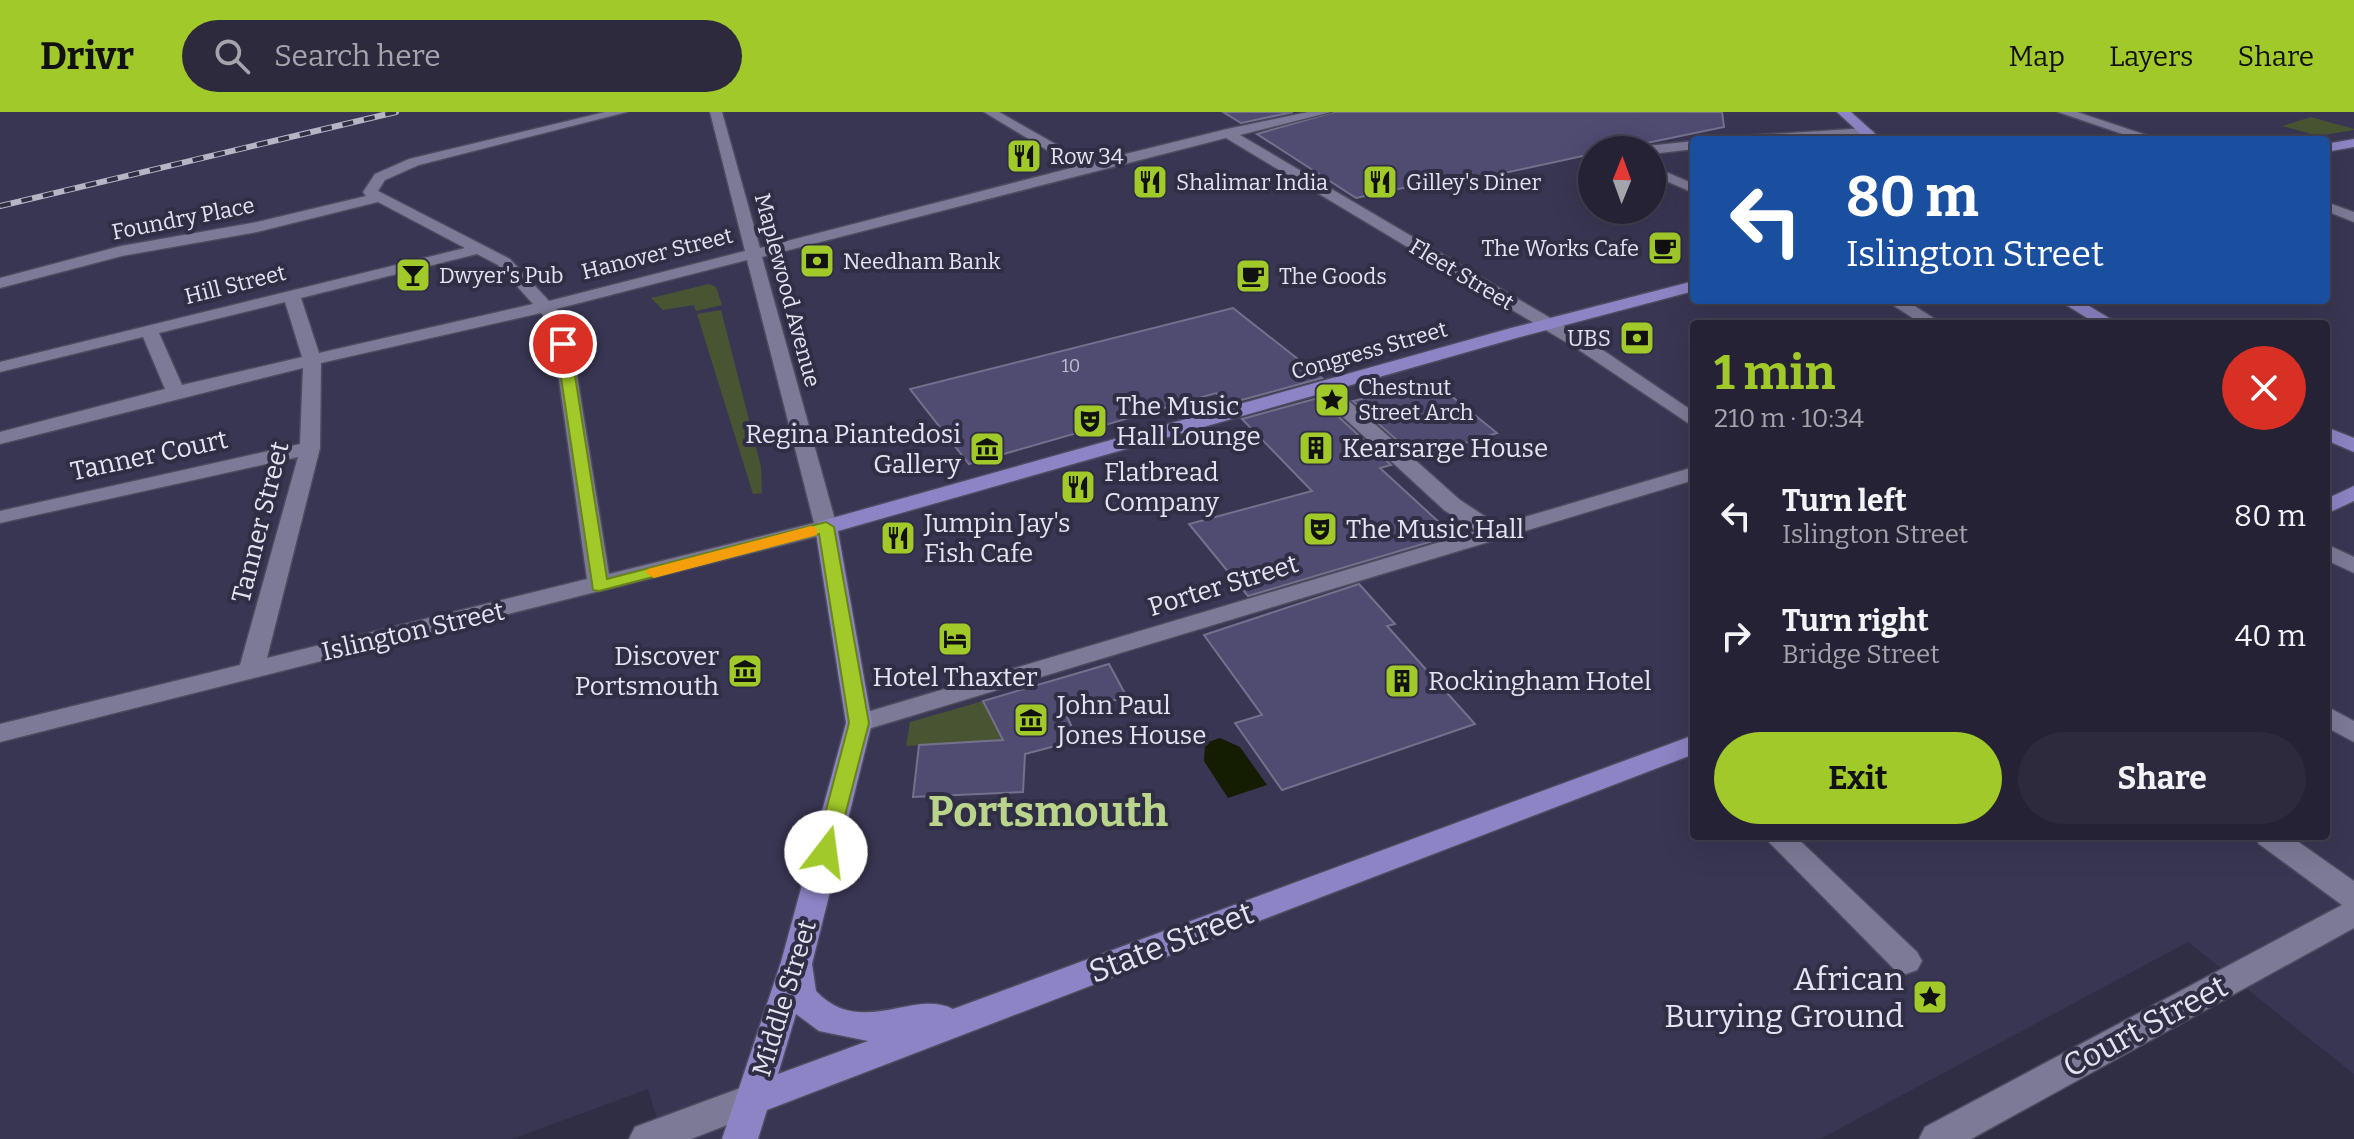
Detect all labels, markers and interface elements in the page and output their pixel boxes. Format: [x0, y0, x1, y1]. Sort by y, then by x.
search box [182, 20, 742, 92]
text: Drivr [40, 33, 134, 79]
icon: search [210, 34, 254, 78]
text: Search here [274, 38, 441, 74]
text: Map [2008, 40, 2065, 73]
text: Layers [2109, 40, 2193, 73]
text: Share [2237, 40, 2314, 73]
north arrow [1578, 136, 1666, 224]
map controls [1578, 136, 1666, 224]
restaurant icon: Row 34 [1005, 137, 1043, 175]
place label: Row 34 [1050, 143, 1124, 170]
restaurant icon: Shalimar India [1131, 163, 1169, 201]
restaurant icon: Gilley's Diner [1361, 163, 1399, 201]
text: 80 m [1846, 164, 1979, 231]
icon: left [1714, 168, 1818, 272]
place label: Shalimar India [1176, 169, 1328, 196]
place label: Gilley's Diner [1406, 169, 1542, 196]
street label: Maplewood Avenue [749, 190, 826, 390]
street label: Foundry Place [110, 191, 257, 246]
street label: Hanover Street [579, 222, 736, 285]
cafe icon: The Works Cafe [1646, 229, 1684, 267]
text: Islington Street [1846, 232, 2104, 276]
street label: Fleet Street [1405, 233, 1519, 316]
place label: The Works Cafe [1481, 235, 1639, 262]
bank icon: Needham Bank [798, 242, 836, 280]
place label: Needham Bank [843, 248, 1001, 275]
bar icon: Dwyer's Pub [394, 256, 432, 294]
cafe icon: The Goods [1234, 257, 1272, 295]
street label: Hill Street [182, 259, 289, 310]
place label: Dwyer's Pub [439, 262, 564, 289]
place label: The Goods [1279, 263, 1387, 290]
pin [529, 310, 597, 378]
street label: Congress Street [1288, 315, 1450, 386]
bank icon: UBS [1618, 319, 1656, 357]
icon: arrive [541, 322, 585, 366]
place label: UBS [1567, 325, 1611, 352]
text: 1 min [1714, 344, 1835, 402]
button: close [2222, 346, 2306, 430]
house number: 10 [1062, 355, 1080, 377]
place label: Chestnut Street Arch [1358, 374, 1474, 426]
place icon: Chestnut Street Arch [1313, 381, 1351, 419]
place label: The Music Hall Lounge [1116, 391, 1261, 452]
theatre icon: The Music Hall Lounge [1071, 402, 1109, 440]
text: 210 m · 10:34 [1714, 403, 1864, 434]
place label: Regina Piantedosi Gallery [745, 419, 961, 480]
street label: Tanner Court [68, 424, 231, 487]
building icon: Kearsarge House [1297, 429, 1335, 467]
museum icon: Regina Piantedosi Gallery [968, 430, 1006, 468]
place label: Kearsarge House [1342, 433, 1548, 464]
street label: Tanner Street [225, 438, 296, 606]
place label: Flatbread Company [1104, 457, 1219, 518]
restaurant icon: Flatbread Company [1059, 468, 1097, 506]
text: Turn left [1782, 483, 1907, 519]
icon: left [1714, 494, 1758, 538]
text: 80 m [2234, 498, 2306, 534]
place label: Jumpin Jay's Fish Cafe [923, 508, 1071, 569]
theatre icon: The Music Hall [1301, 510, 1339, 548]
place label: The Music Hall [1346, 514, 1524, 545]
restaurant icon: Jumpin Jay's Fish Cafe [879, 519, 917, 557]
text: Islington Street [1782, 519, 1968, 550]
street label: Porter Street [1145, 548, 1302, 623]
street label: Islington Street [319, 595, 508, 668]
text: Turn right [1782, 603, 1929, 639]
icon: right [1714, 614, 1758, 658]
text: 40 m [2235, 618, 2306, 654]
hotel icon: Hotel Thaxter [936, 620, 974, 658]
text: Bridge Street [1782, 639, 1940, 670]
place label: Discover Portsmouth [575, 641, 720, 702]
museum icon: Discover Portsmouth [726, 652, 764, 690]
place label: Hotel Thaxter [872, 662, 1038, 693]
building icon: Rockingham Hotel [1383, 662, 1421, 700]
place label: Rockingham Hotel [1428, 666, 1651, 697]
place label: John Paul Jones House [1056, 690, 1207, 751]
museum icon: John Paul Jones House [1012, 701, 1050, 739]
button: Exit [1714, 732, 2002, 824]
button: Share [2018, 732, 2306, 824]
district label: Portsmouth [928, 787, 1168, 837]
position arrow [784, 810, 868, 894]
street label: State Street [1083, 893, 1259, 991]
street label: Middle Street [746, 916, 823, 1080]
place label: African Burying Ground [1664, 960, 1904, 1035]
street label: Court Street [2056, 967, 2234, 1085]
place icon: African Burying Ground [1911, 978, 1949, 1016]

